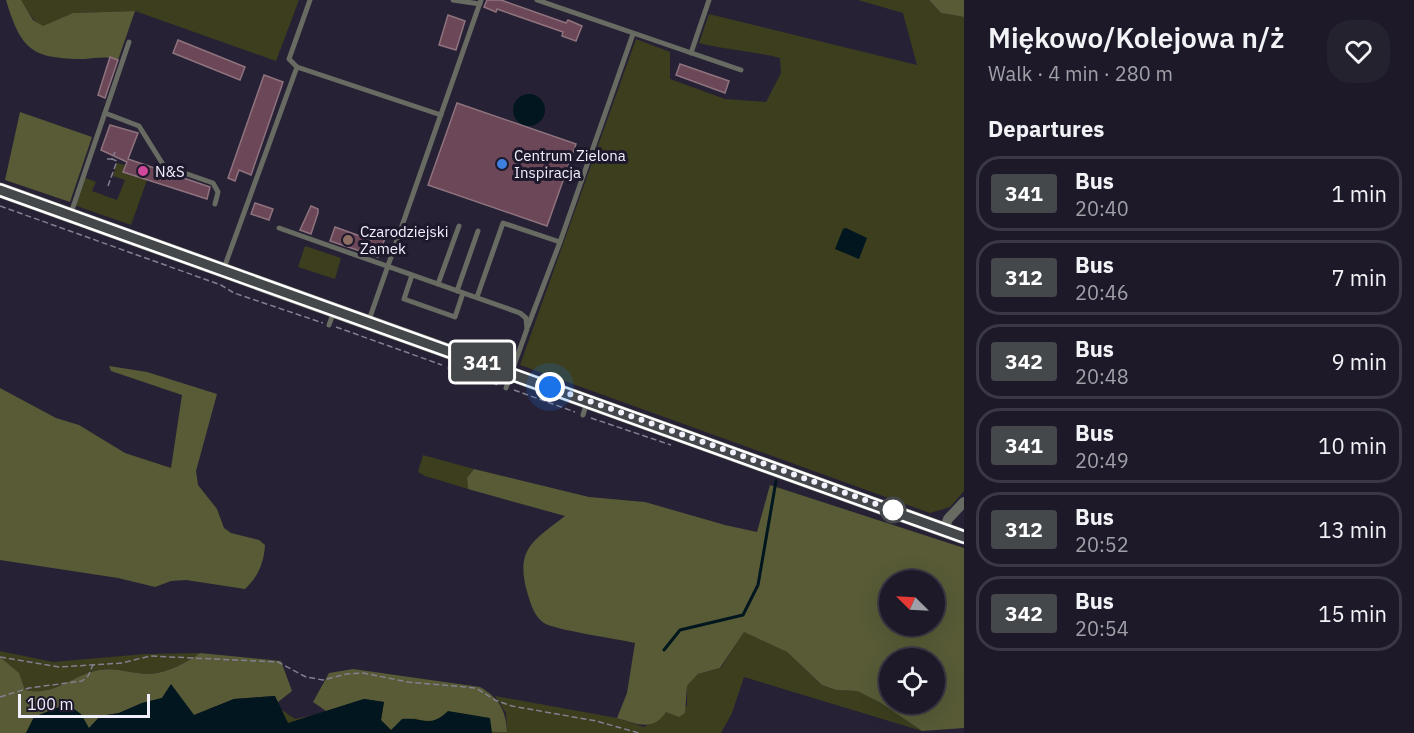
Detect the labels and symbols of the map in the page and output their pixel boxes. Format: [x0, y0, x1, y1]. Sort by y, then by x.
place label: Centrum Zielona Inspiracja [514, 146, 626, 182]
marker: Centrum Zielona Inspiracja [495, 157, 509, 171]
place label: N&S [155, 162, 185, 181]
marker: N&S [136, 164, 150, 178]
place label: Czarodziejski Zamek [360, 222, 448, 258]
marker: Czarodziejski Zamek [341, 233, 355, 247]
line badge: 341 [448, 342, 516, 382]
your location [535, 372, 565, 402]
unlabelled marker [880, 497, 906, 523]
north arrow [879, 570, 945, 636]
scale bar [18, 691, 150, 718]

